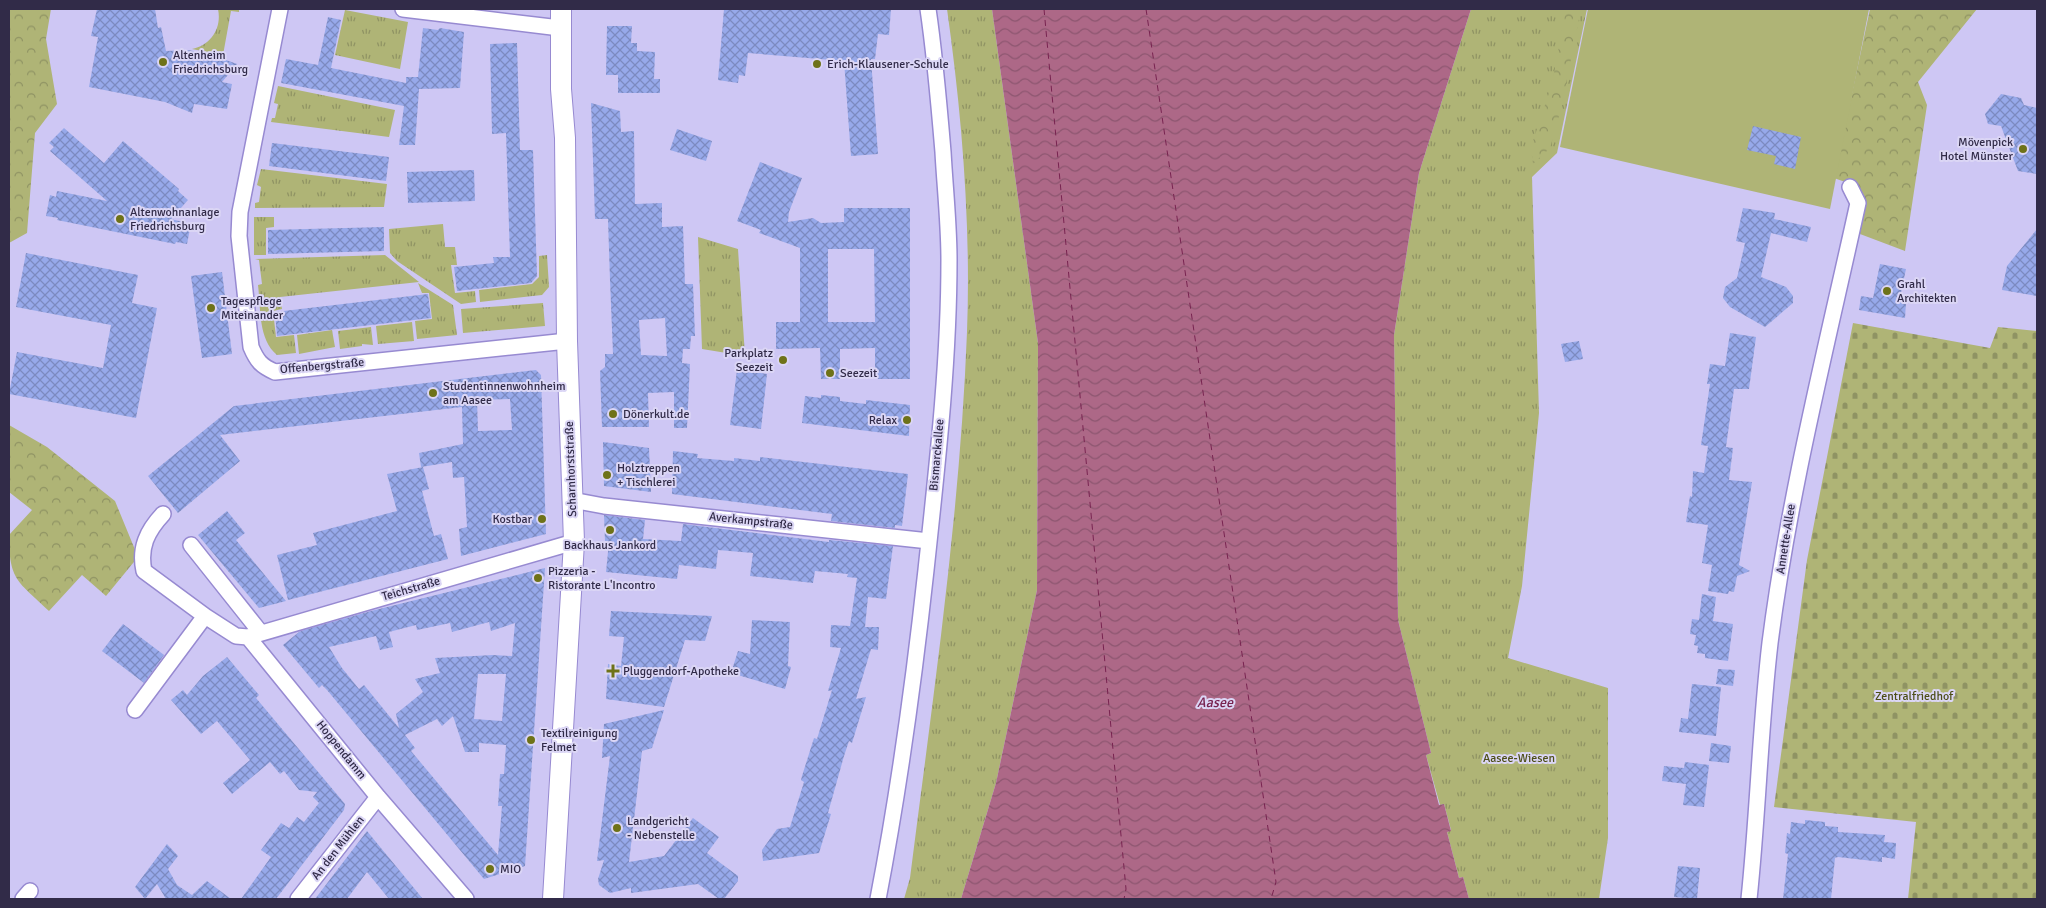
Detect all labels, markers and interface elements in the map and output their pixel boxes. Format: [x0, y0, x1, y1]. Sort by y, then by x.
place label: Altenheim Friedrichsburg [173, 48, 248, 77]
marker: Altenheim Friedrichsburg [157, 56, 169, 68]
place label: Erich-Klausener-Schule [827, 57, 949, 72]
marker: Erich-Klausener-Schule [811, 58, 823, 70]
place label: Mövenpick Hotel Münster [1940, 135, 2014, 164]
marker: Mövenpick Hotel Münster [2017, 143, 2029, 155]
place label: Altenwohnanlage Friedrichsburg [130, 205, 219, 234]
marker: Altenwohnanlage Friedrichsburg [114, 213, 126, 225]
place label: Grahl Architekten [1897, 277, 1957, 306]
marker: Grahl Architekten [1881, 285, 1893, 297]
place label: Tagespflege Miteinander [221, 294, 284, 323]
marker: Tagespflege Miteinander [205, 302, 217, 314]
place label: Parkplatz Seezeit [724, 346, 773, 375]
marker: Parkplatz Seezeit [777, 354, 789, 366]
street label: Offenbergstraße [279, 355, 365, 377]
place label: Seezeit [840, 366, 877, 381]
marker: Seezeit [824, 367, 836, 379]
place label: Studentinnenwohnheim am Aasee [443, 379, 566, 408]
marker: Studentinnenwohnheim am Aasee [427, 387, 439, 399]
place label: Dönerkult.de [623, 407, 689, 422]
marker: Dönerkult.de [607, 408, 619, 420]
place label: Relax [869, 413, 897, 428]
marker: Relax [901, 414, 913, 426]
street label: Bismarckallee [926, 418, 948, 492]
street label: Scharnhorststraße [562, 421, 580, 517]
place label: Holztreppen + Tischlerei [617, 461, 680, 490]
marker: Holztreppen + Tischlerei [601, 469, 613, 481]
street label: Annette-Allee [1773, 503, 1799, 575]
street label: Averkampstraße [708, 509, 794, 533]
place label: Kostbar [493, 512, 533, 527]
marker: Kostbar [536, 513, 548, 525]
marker: Backhaus Jankord [604, 524, 616, 536]
place label: Backhaus Jankord [564, 538, 656, 553]
place label: Pizzeria - Ristorante L'Incontro [548, 564, 655, 593]
marker: Pizzeria - Ristorante L'Incontro [532, 572, 544, 584]
street label: Teichstraße [380, 574, 442, 604]
place label: Pluggendorf-Apotheke [623, 664, 739, 679]
marker: Pluggendorf-Apotheke [607, 665, 619, 677]
park label: Zentralfriedhof [1875, 689, 1954, 704]
water label: Aasee [1197, 694, 1234, 711]
street label: Hoppendamm [313, 718, 369, 782]
place label: Textilreinigung Felmet [541, 726, 618, 755]
marker: Textilreinigung Felmet [525, 734, 537, 746]
park label: Aasee-Wiesen [1483, 751, 1555, 766]
street label: An den Mühlen [308, 813, 368, 883]
place label: Landgericht - Nebenstelle [627, 814, 695, 843]
marker: Landgericht - Nebenstelle [611, 822, 623, 834]
place label: MIO [500, 862, 521, 877]
marker: MIO [484, 863, 496, 875]

